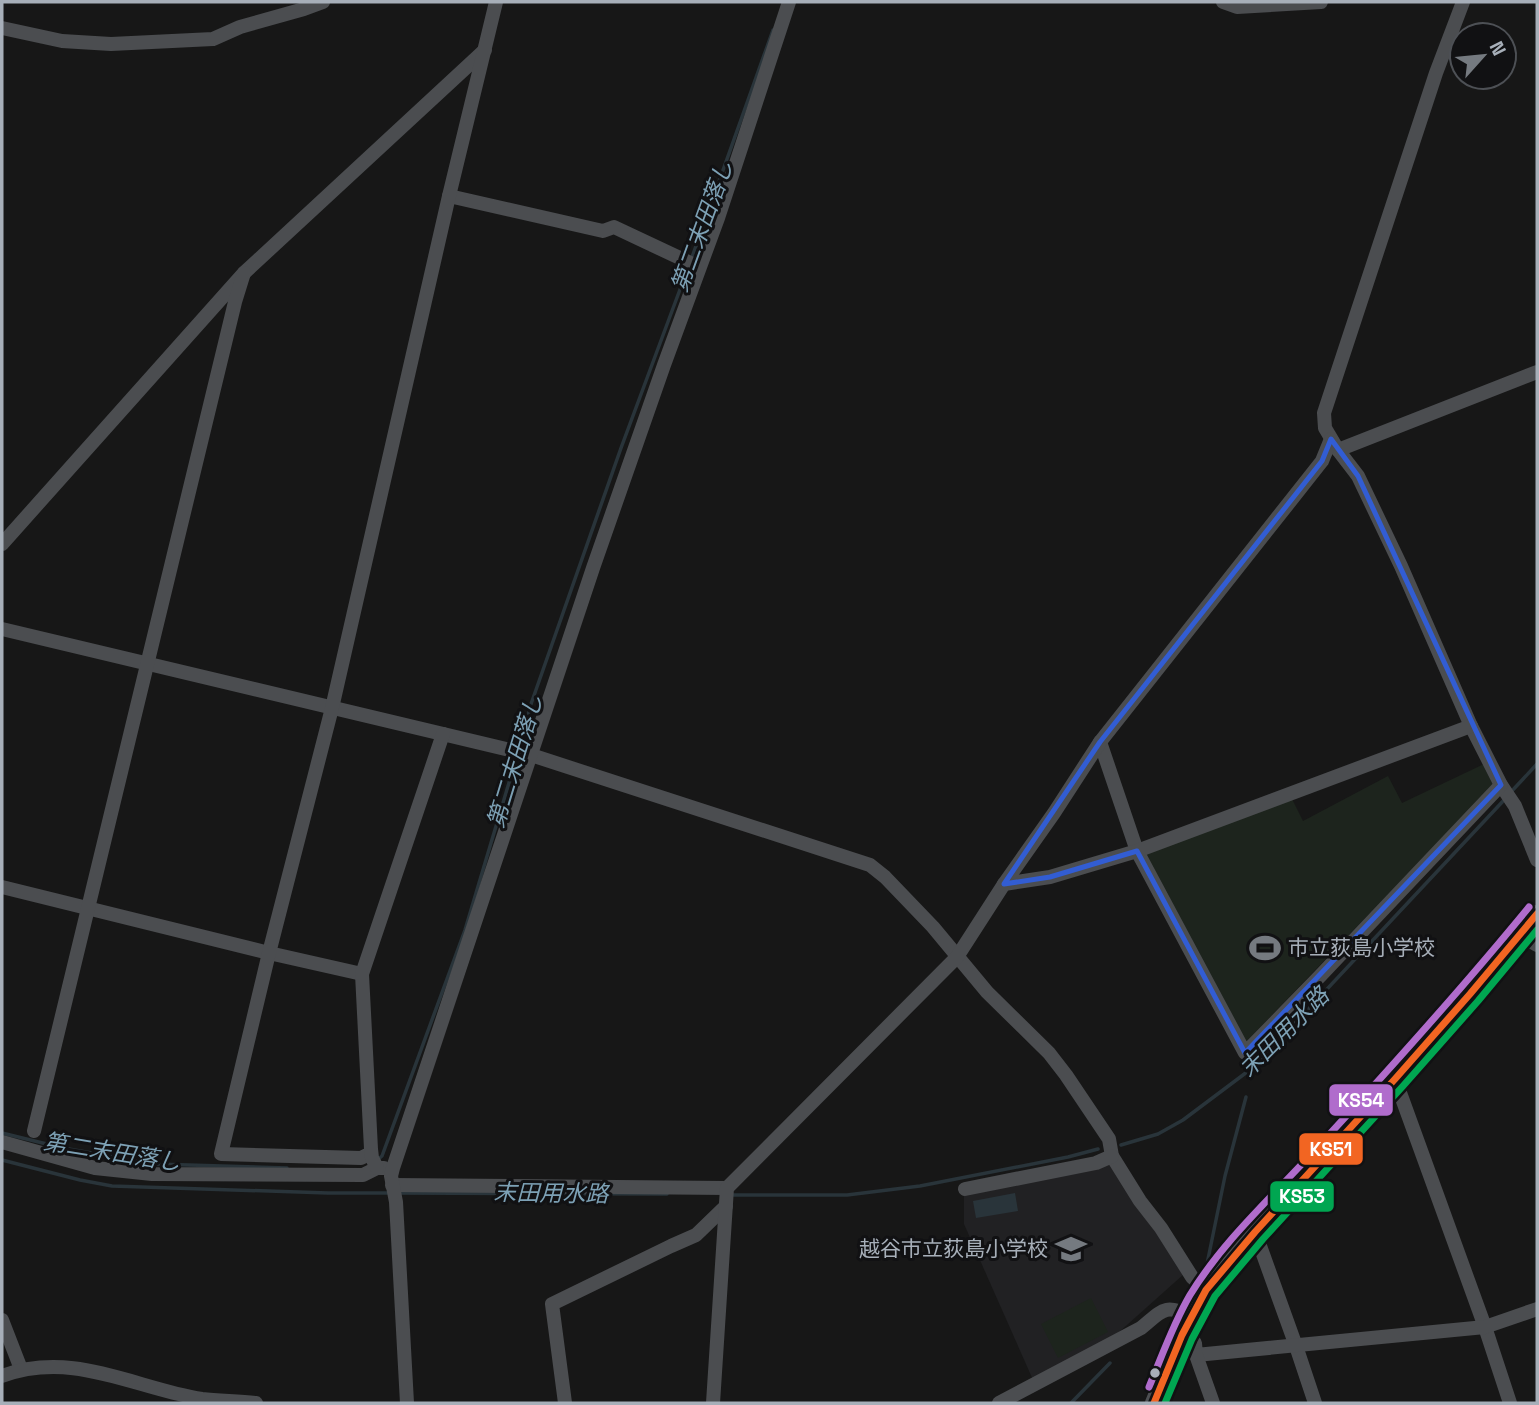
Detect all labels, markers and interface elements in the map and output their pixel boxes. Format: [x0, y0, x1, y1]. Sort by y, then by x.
north arrow [1448, 21, 1518, 91]
text: N [1484, 37, 1512, 60]
water label: 第二末田落し [664, 156, 740, 296]
water label: 第二末田落し [480, 691, 550, 831]
sports icon: 市立荻島小学校 [1248, 931, 1282, 965]
place label: 市立荻島小学校 [1288, 934, 1435, 961]
water label: 末田用水路 [1233, 979, 1337, 1083]
line badge: KS54 [1328, 1083, 1394, 1117]
text: KS54 [1338, 1088, 1384, 1113]
water label: 第二末田落し [42, 1126, 182, 1178]
line badge: KS51 [1298, 1132, 1364, 1166]
text: KS51 [1310, 1137, 1352, 1162]
water label: 末田用水路 [493, 1177, 611, 1209]
line badge: KS53 [1269, 1180, 1335, 1213]
text: KS53 [1279, 1184, 1325, 1209]
school or university icon: 越谷市立荻島小学校 [1054, 1232, 1088, 1266]
place label: 越谷市立荻島小学校 [859, 1235, 1048, 1262]
unlabelled marker [1148, 1366, 1162, 1380]

